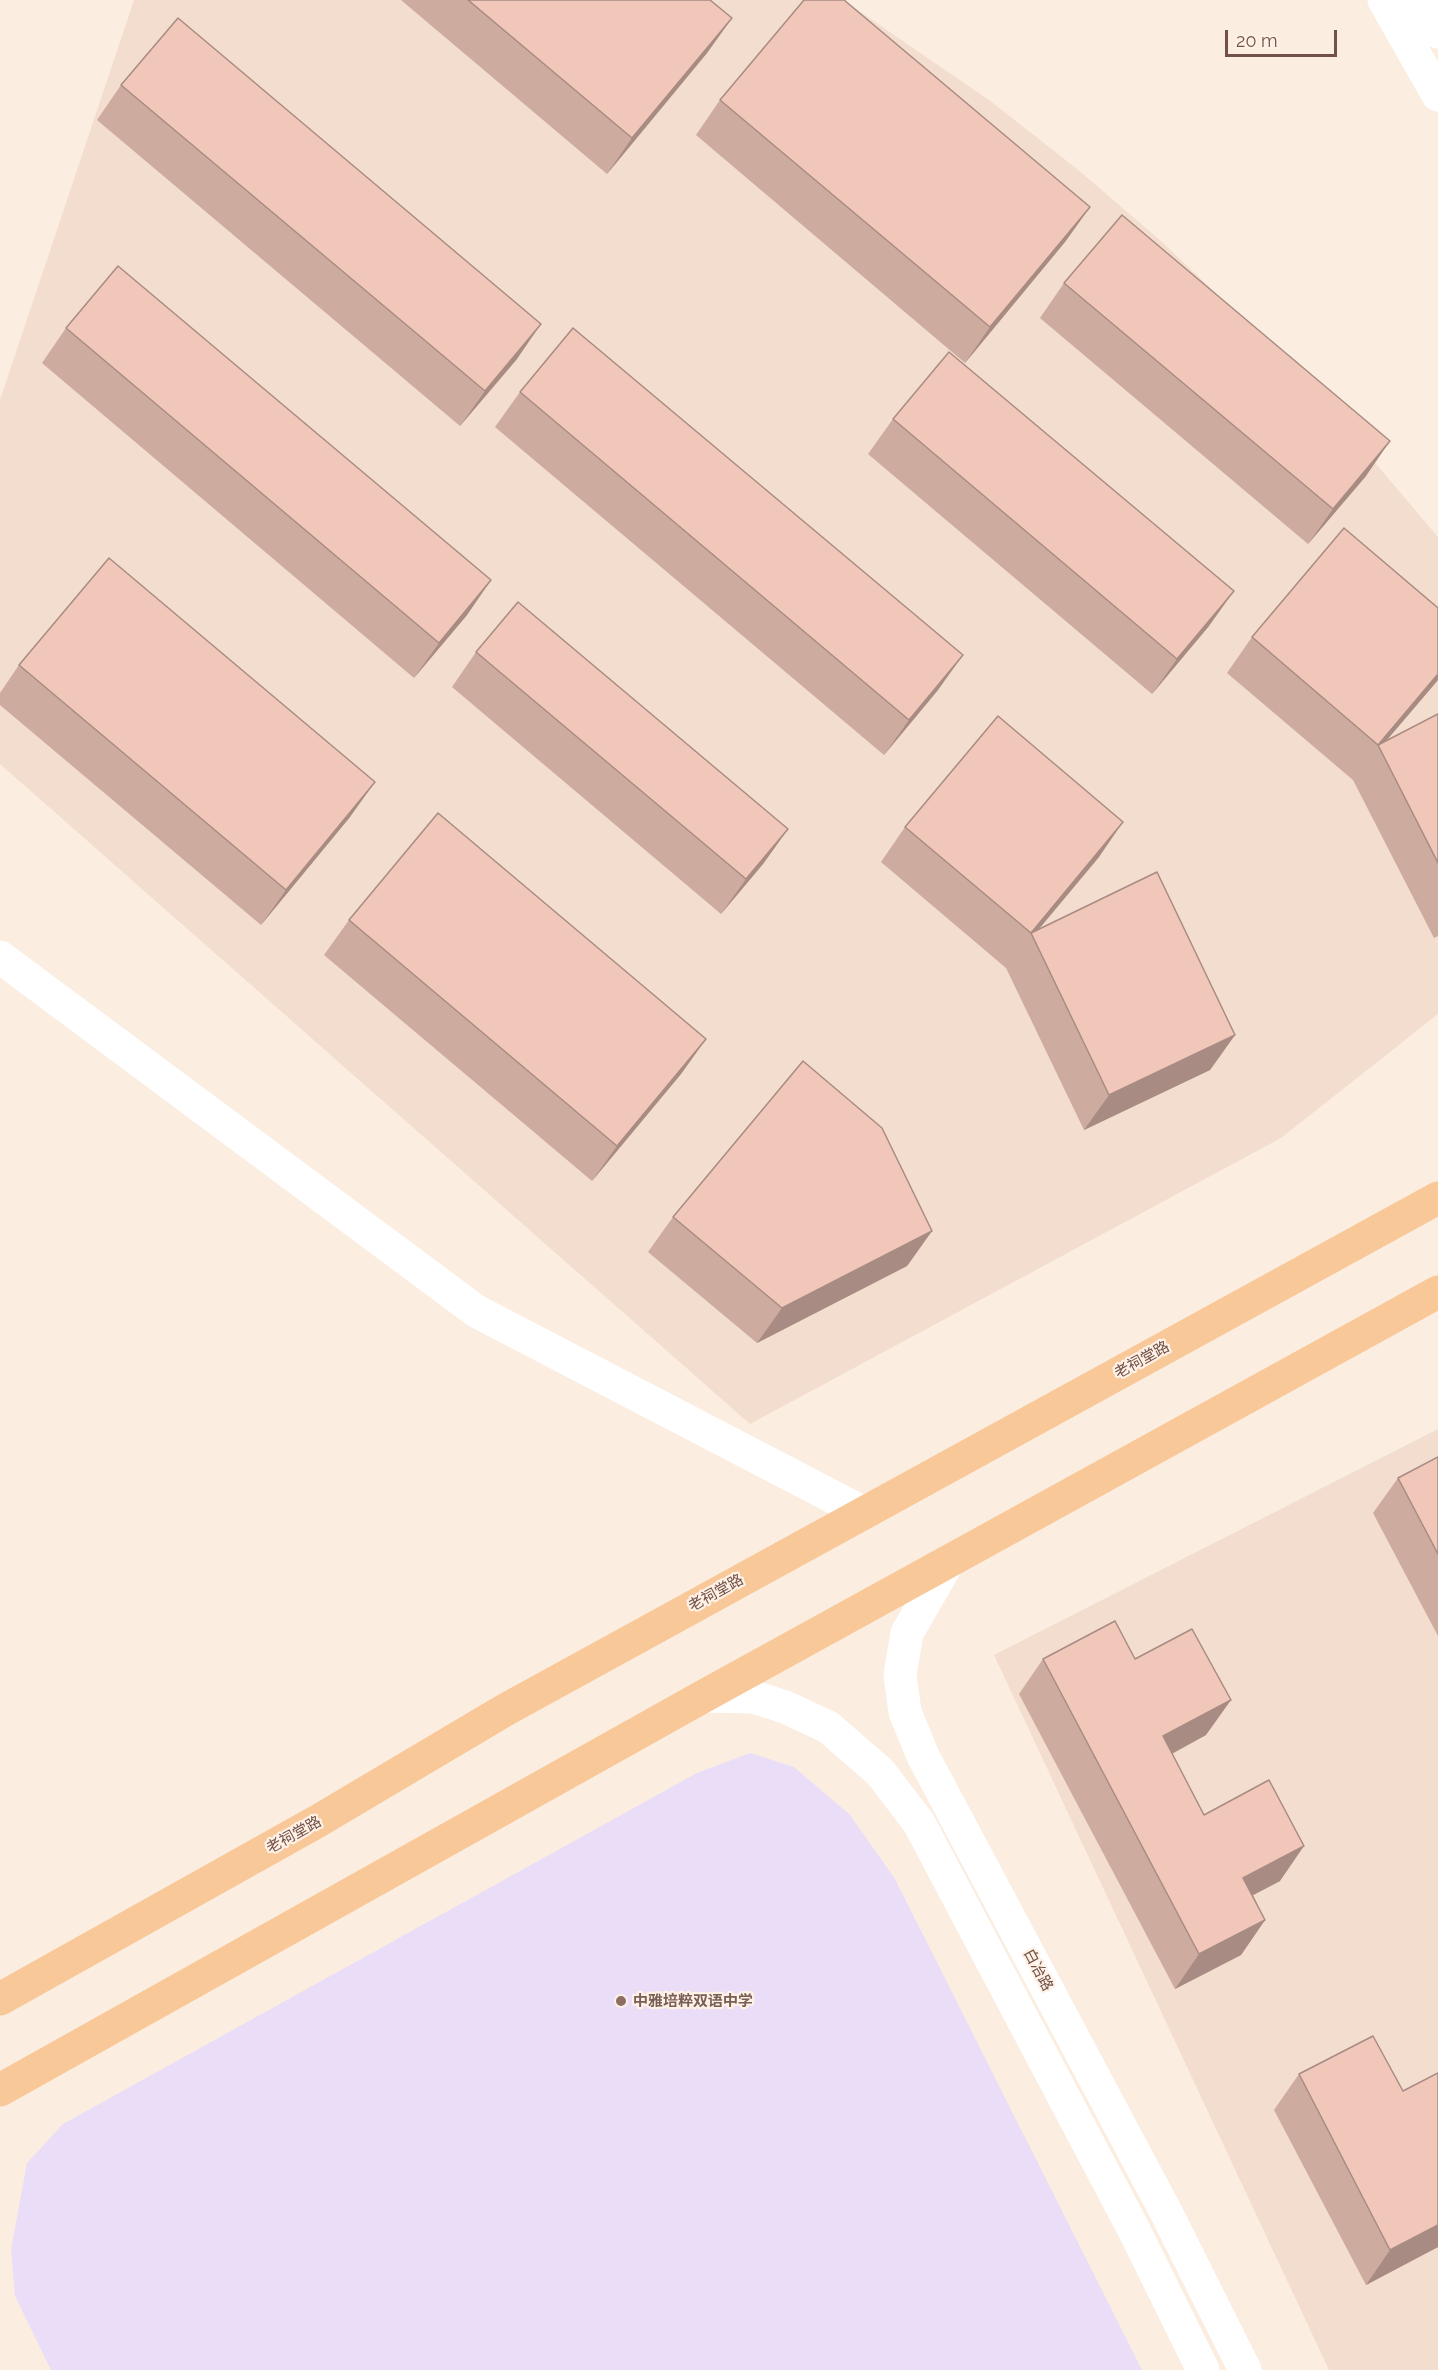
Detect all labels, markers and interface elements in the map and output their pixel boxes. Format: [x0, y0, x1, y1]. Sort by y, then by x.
scale bar [1228, 18, 1340, 56]
text: 20 m [1236, 30, 1278, 51]
street label: 老祠堂路 [1111, 1338, 1173, 1382]
street label: 老祠堂路 [685, 1571, 747, 1615]
street label: 老祠堂路 [263, 1813, 325, 1857]
street label: 白冶路 [1019, 1946, 1057, 1994]
place label: 中雅培粹双语中学 [633, 1992, 753, 2010]
marker: 中雅培粹双语中学 [614, 1994, 628, 2008]

